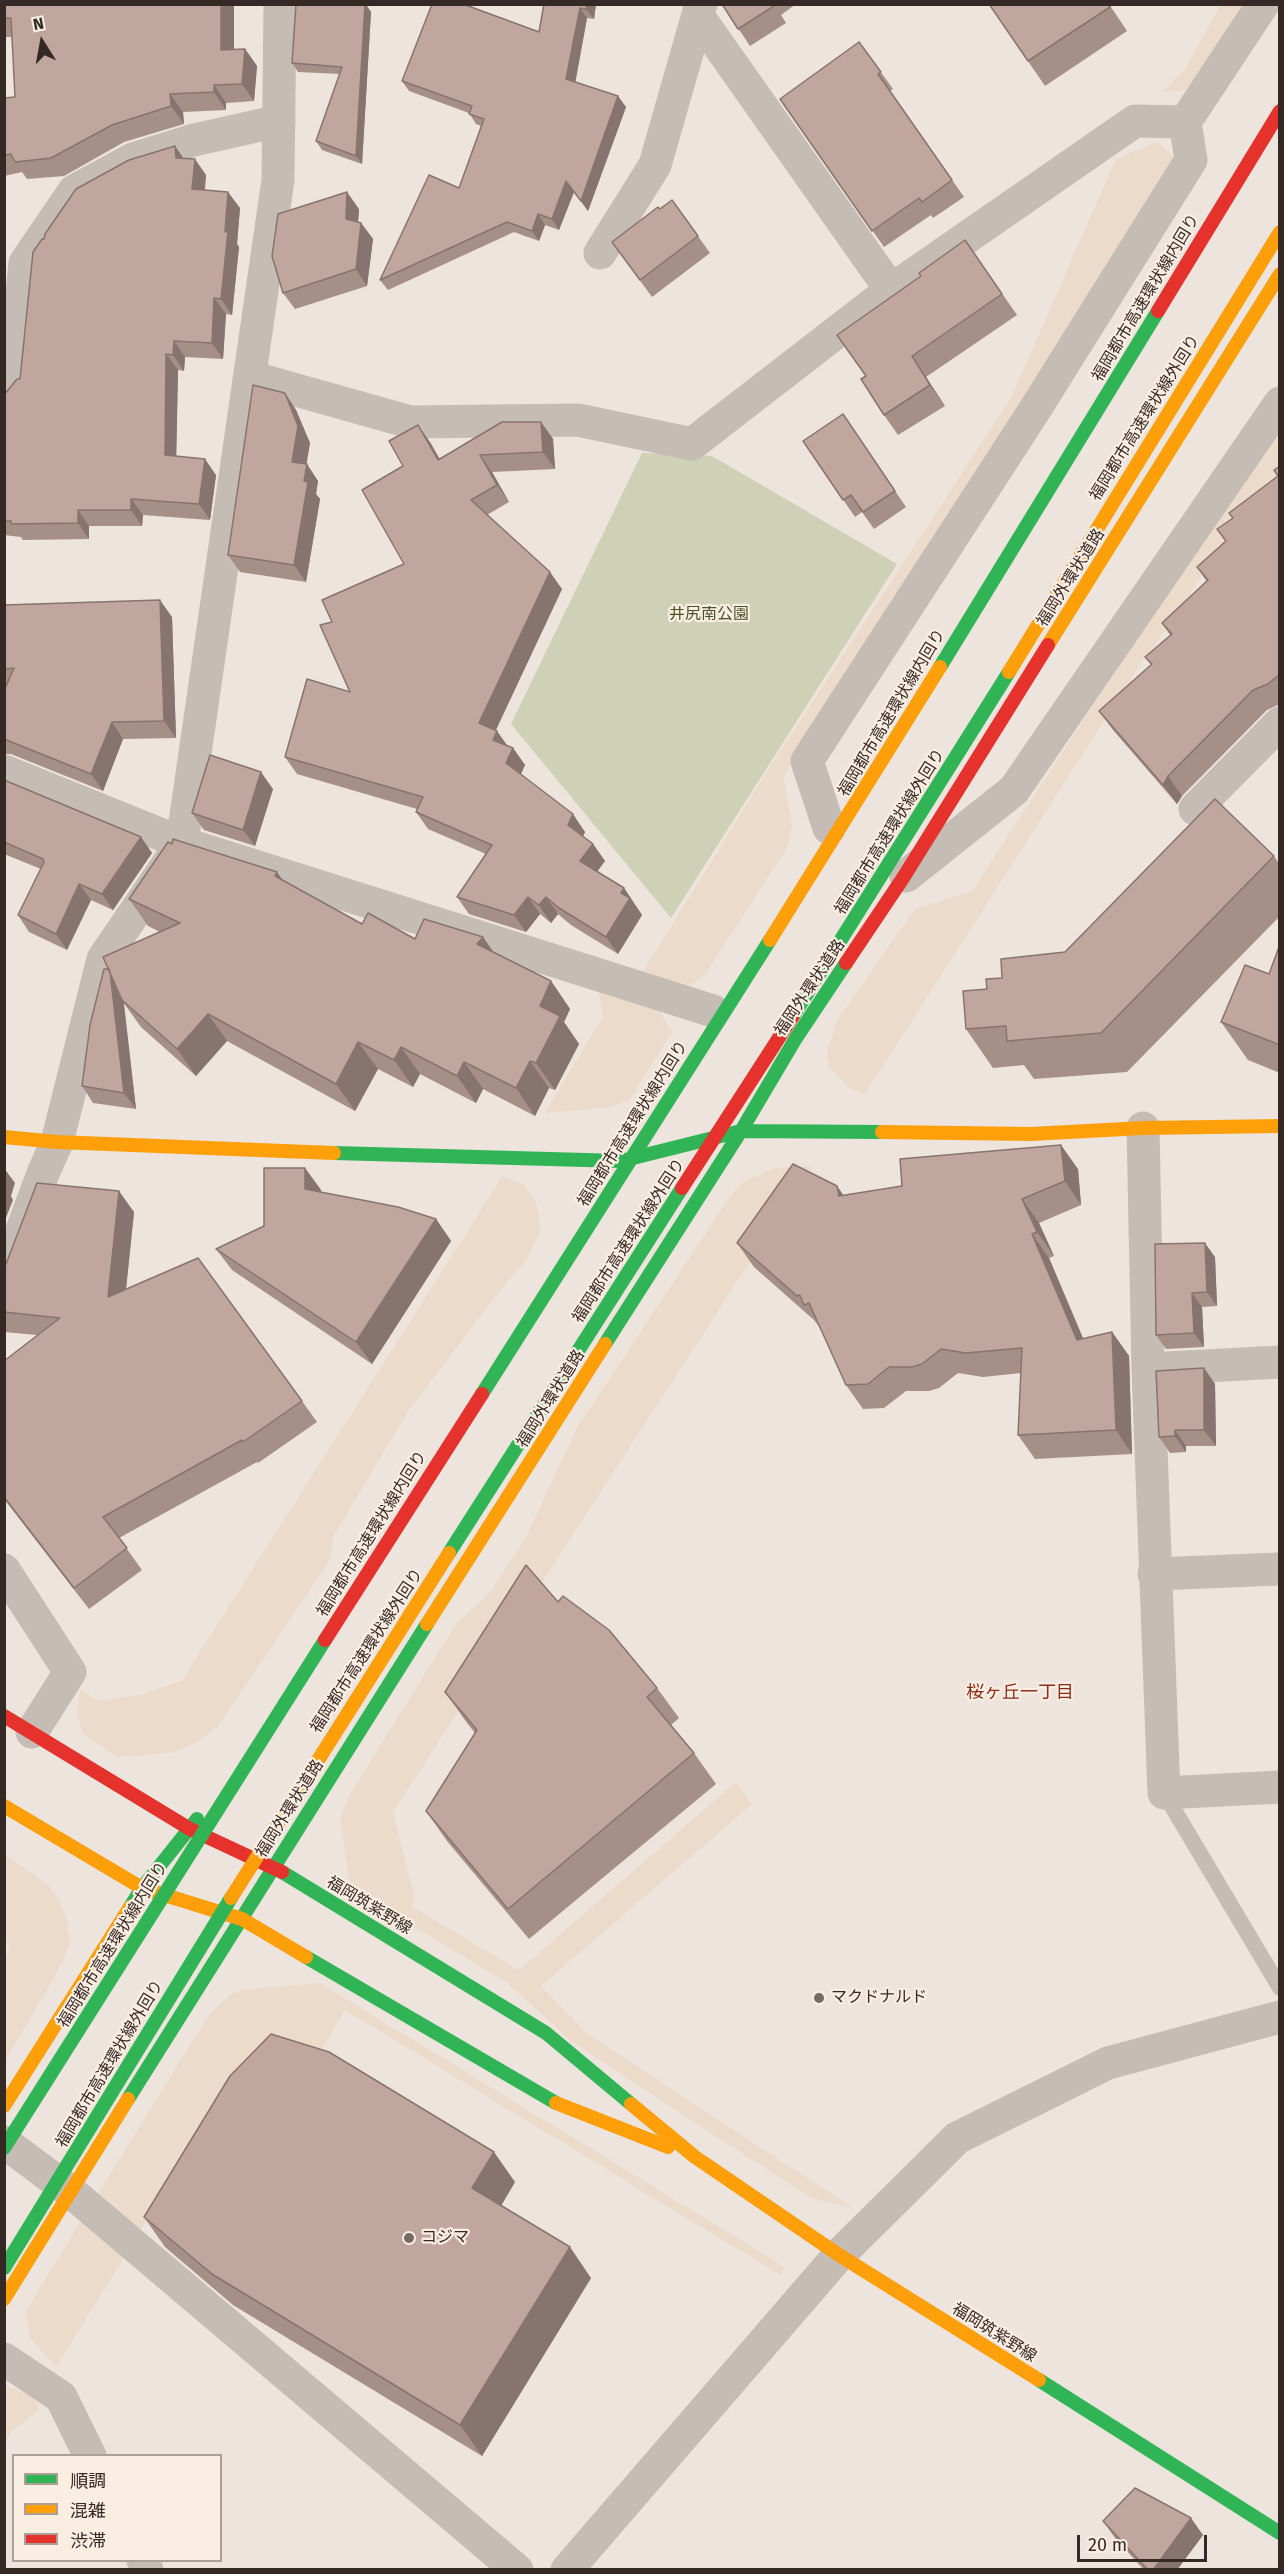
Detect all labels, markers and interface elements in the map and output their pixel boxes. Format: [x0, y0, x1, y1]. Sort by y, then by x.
north arrow [12, 12, 72, 72]
text: N [31, 14, 45, 34]
street label: 福岡都市高速環状線内回り [1088, 211, 1204, 385]
street label: 福岡都市高速環状線外回り [1086, 332, 1204, 504]
street label: 福岡外環状道路 [1033, 525, 1109, 631]
park label: 井尻南公園 [669, 605, 749, 625]
street label: 福岡都市高速環状線内回り [834, 626, 950, 800]
street label: 福岡都市高速環状線外回り [831, 746, 949, 918]
street label: 福岡外環状道路 [771, 936, 849, 1040]
street label: 福岡都市高速環状線内回り [574, 1038, 692, 1210]
street label: 福岡都市高速環状線外回り [569, 1155, 689, 1327]
street label: 福岡外環状道路 [513, 1346, 589, 1452]
street label: 福岡都市高速環状線内回り [313, 1448, 431, 1620]
street label: 福岡都市高速環状線外回り [307, 1565, 427, 1737]
district label: 桜ヶ丘一丁目 [966, 1682, 1074, 1704]
street label: 福岡外環状道路 [252, 1756, 328, 1862]
street label: 福岡都市高速環状線内回り [54, 1859, 172, 2031]
street label: 福岡筑紫野線 [323, 1873, 415, 1939]
street label: 福岡都市高速環状線外回り [52, 1977, 168, 2151]
place label: マクドナルド [831, 1988, 927, 2008]
marker: マクドナルド [812, 1991, 826, 2005]
place label: コジマ [421, 2228, 469, 2248]
marker: コジマ [402, 2231, 416, 2245]
street label: 福岡筑紫野線 [948, 2299, 1040, 2367]
legend [12, 2454, 222, 2562]
text: 順調 [70, 2470, 106, 2492]
text: 混雑 [70, 2500, 106, 2522]
scale bar [1080, 2523, 1210, 2561]
text: 渋滞 [70, 2530, 106, 2552]
text: 20 m [1088, 2534, 1127, 2556]

